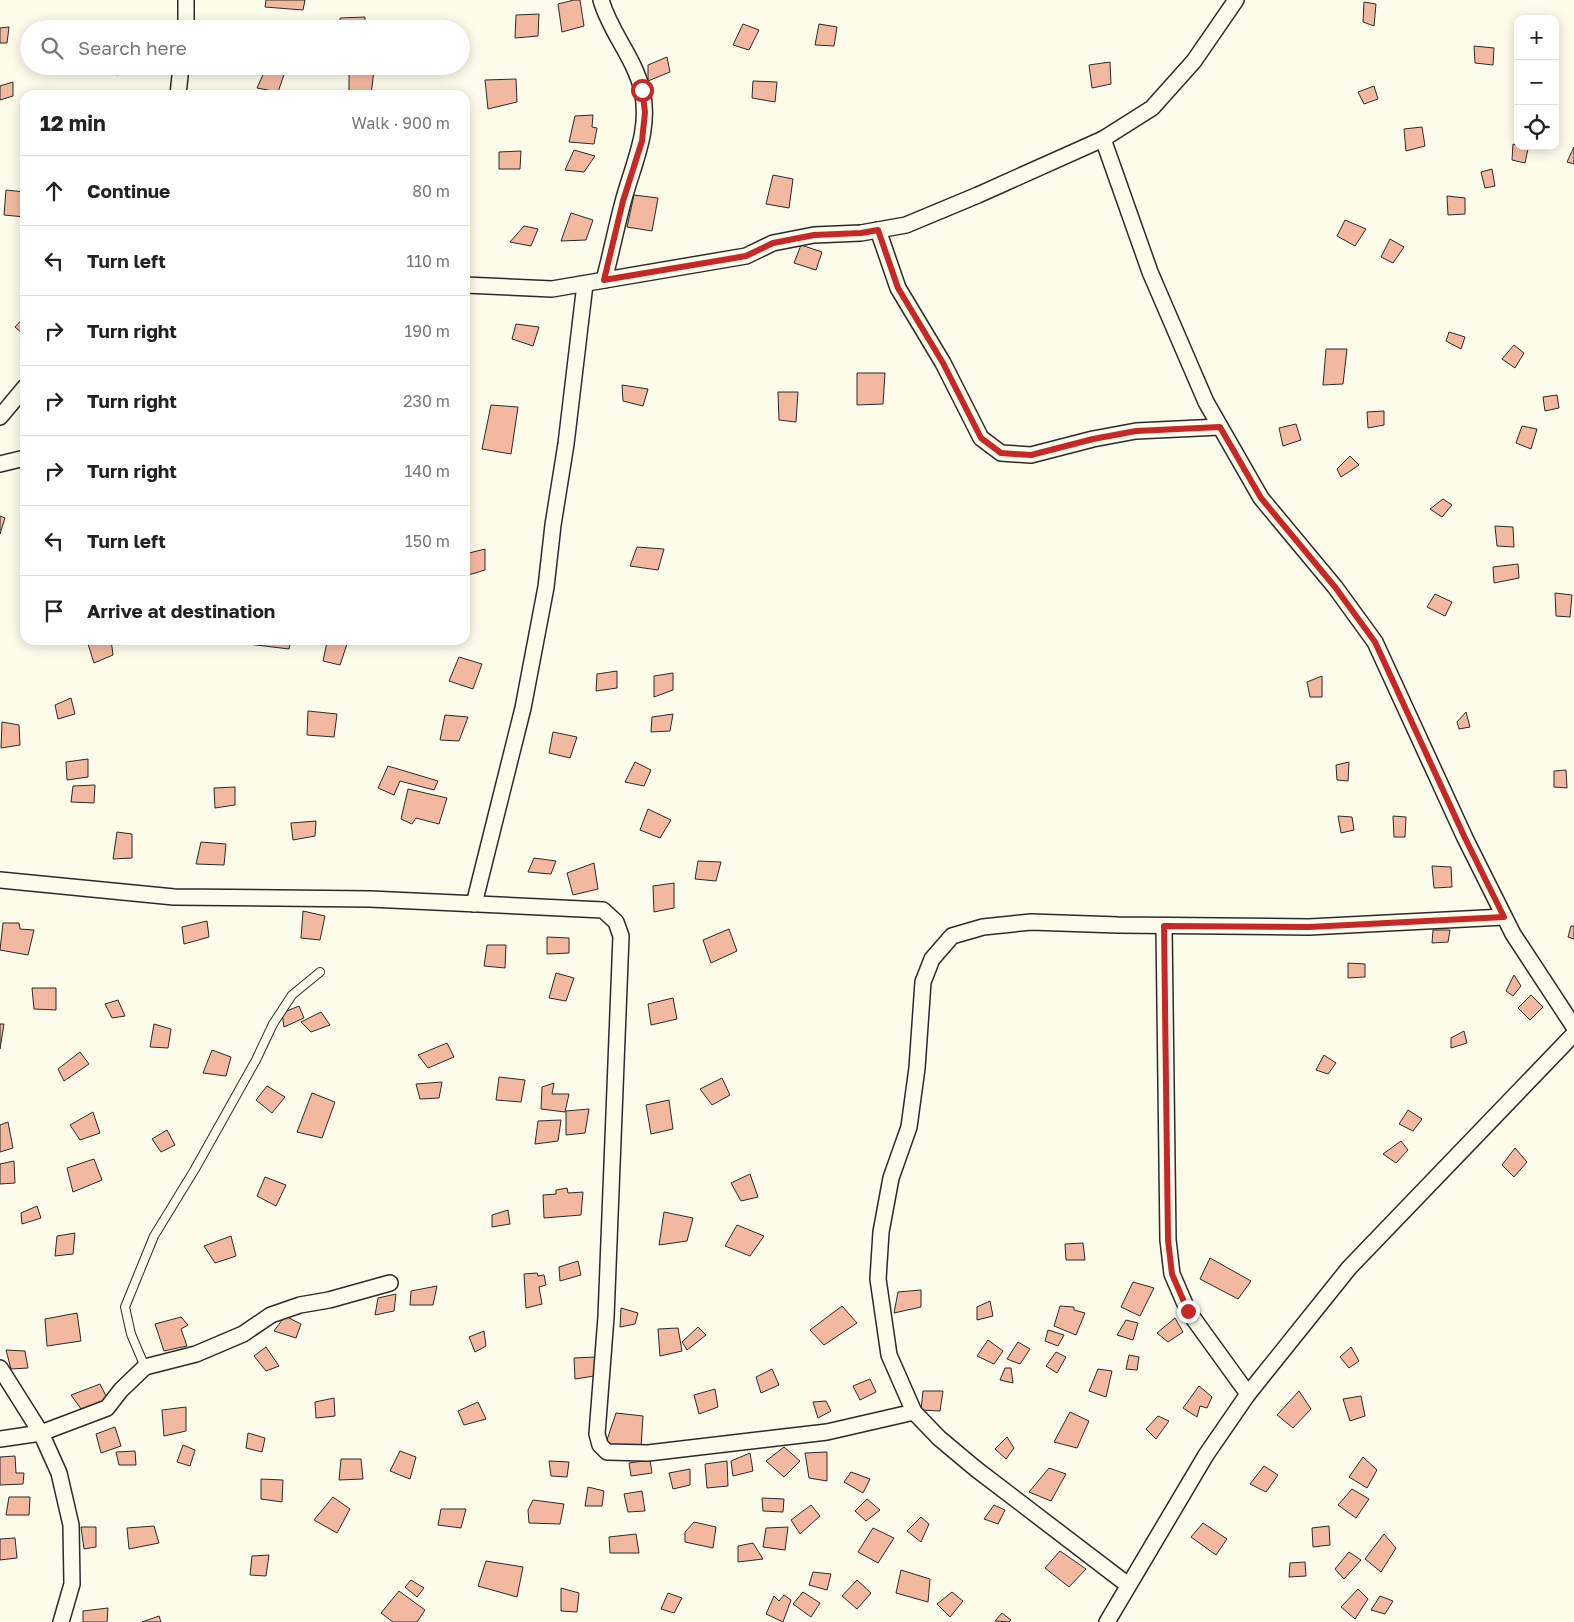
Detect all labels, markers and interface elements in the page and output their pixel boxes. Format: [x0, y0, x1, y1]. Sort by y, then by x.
map controls [1514, 15, 1559, 150]
button: + [1514, 15, 1559, 60]
search box [20, 20, 470, 75]
icon: search [38, 34, 66, 62]
text: Search here [78, 36, 187, 59]
button: − [1514, 60, 1559, 105]
route start [631, 79, 654, 102]
button: locate [1514, 105, 1559, 150]
text: 12 min [40, 110, 106, 136]
text: Walk · 900 m [352, 113, 450, 133]
icon: ahead [40, 177, 68, 205]
text: Continue [87, 179, 170, 202]
text: 80 m [412, 181, 450, 201]
icon: left [40, 247, 68, 275]
text: Turn left [87, 249, 166, 272]
text: 110 m [406, 251, 450, 271]
icon: right [40, 317, 68, 345]
text: Turn right [87, 319, 177, 342]
text: 190 m [404, 321, 450, 341]
icon: right [40, 387, 68, 415]
text: Turn right [87, 389, 177, 412]
text: 230 m [403, 391, 450, 411]
icon: right [40, 457, 68, 485]
text: Turn right [87, 459, 177, 482]
text: 140 m [404, 461, 450, 481]
icon: left [40, 527, 68, 555]
text: Turn left [87, 529, 166, 552]
text: 150 m [405, 531, 450, 551]
icon: arrive [40, 597, 68, 625]
text: Arrive at destination [87, 599, 275, 622]
route end [1177, 1300, 1200, 1323]

